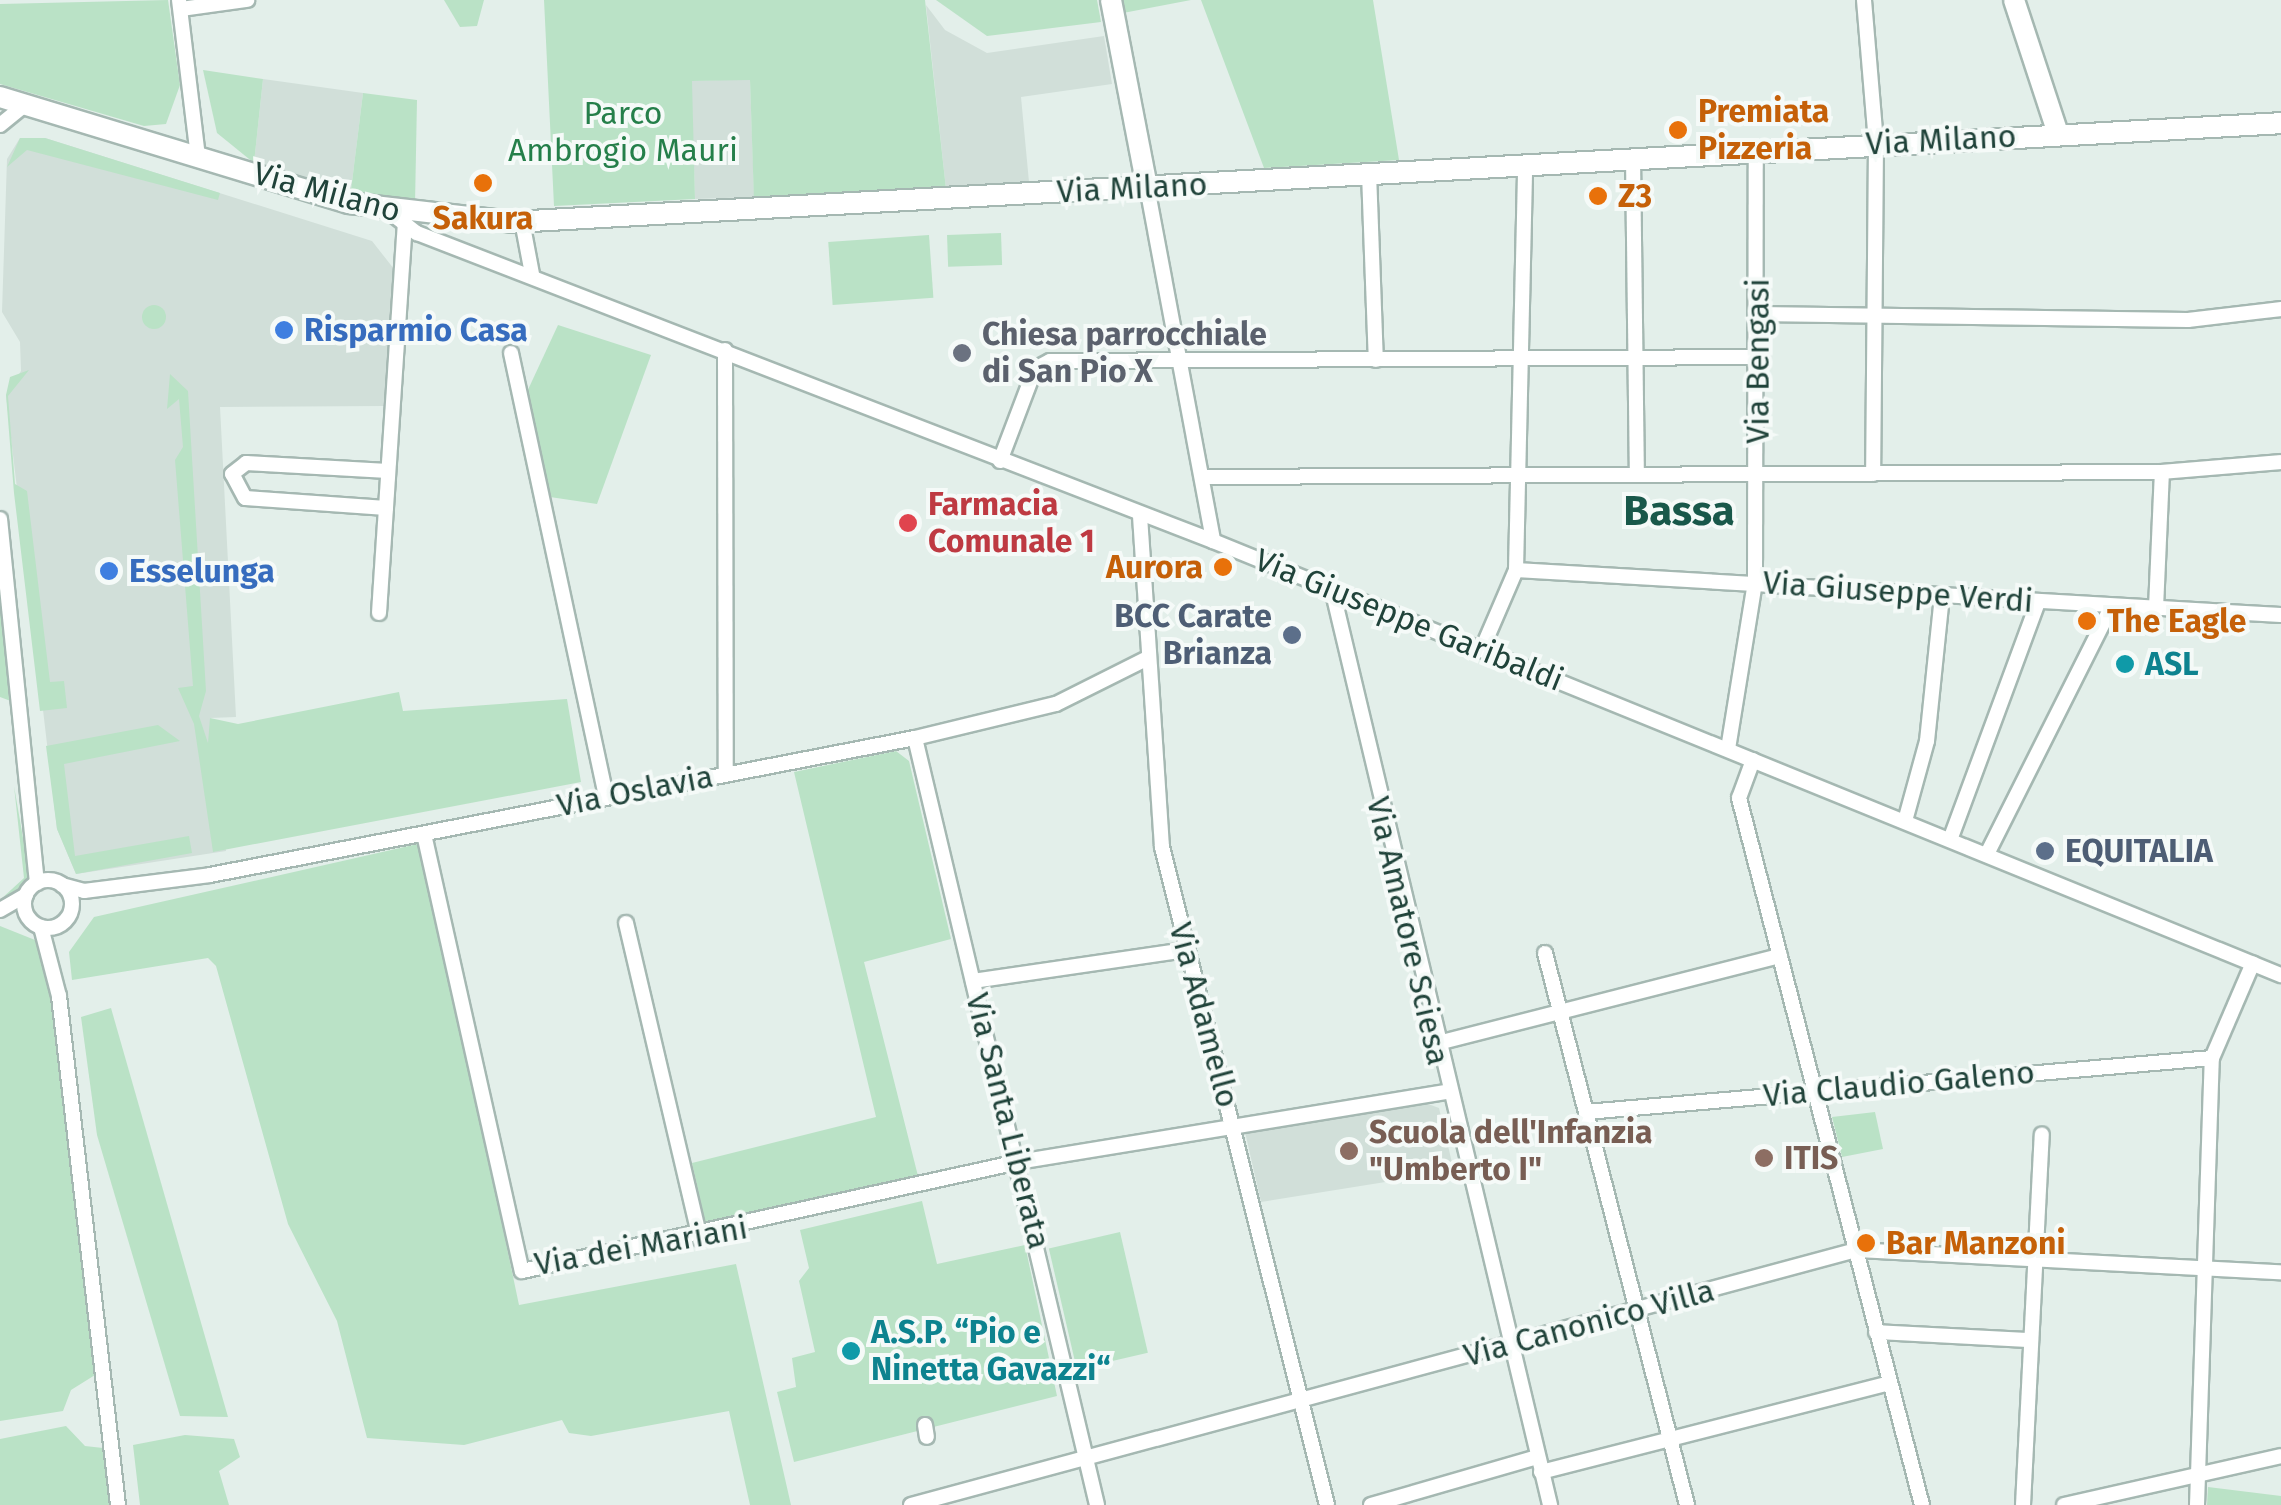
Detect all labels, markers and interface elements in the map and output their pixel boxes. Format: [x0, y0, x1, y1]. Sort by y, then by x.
place label: Premiata Pizzeria [1698, 93, 1829, 168]
park label: Parco Ambrogio Mauri [508, 95, 738, 170]
street label: Via Milano [1865, 117, 2017, 163]
marker: Premiata Pizzeria [1667, 119, 1689, 141]
street label: Via Milano [249, 154, 405, 230]
street label: Via Milano [1056, 165, 1208, 211]
marker: Sakura [472, 172, 494, 194]
place label: Z3 [1618, 177, 1652, 215]
marker: Z3 [1587, 185, 1609, 207]
place label: Sakura [433, 199, 533, 237]
street label: Via Bengasi [1739, 278, 1777, 444]
place label: Risparmio Casa [304, 311, 528, 349]
place label: Chiesa parrocchiale di San Pio X [982, 316, 1267, 391]
marker: Risparmio Casa [273, 319, 295, 341]
marker: Chiesa parrocchiale di San Pio X [951, 342, 973, 364]
place label: Farmacia Comunale 1 [928, 486, 1095, 561]
district label: Bassa [1623, 486, 1735, 536]
marker: Farmacia Comunale 1 [897, 512, 919, 534]
street label: Via Giuseppe Garibaldi [1249, 541, 1569, 699]
place label: Aurora [1106, 548, 1203, 586]
place label: Esselunga [129, 552, 275, 590]
marker: Aurora [1212, 556, 1234, 578]
marker: Esselunga [98, 560, 120, 582]
street label: Via Giuseppe Verdi [1762, 563, 2034, 621]
place label: BCC Carate Brianza [1114, 598, 1272, 673]
place label: The Eagle [2107, 602, 2246, 640]
marker: The Eagle [2076, 610, 2098, 632]
marker: BCC Carate Brianza [1281, 624, 1303, 646]
place label: ASL [2145, 645, 2199, 683]
marker: ASL [2114, 653, 2136, 675]
street label: Via Oslavia [554, 757, 716, 825]
street label: Via Amatore Sciesa [1358, 793, 1458, 1069]
place label: EQUITALIA [2065, 832, 2213, 870]
marker: EQUITALIA [2034, 840, 2056, 862]
street label: Via Adamello [1161, 918, 1247, 1112]
street label: Via Santa Liberata [958, 989, 1058, 1253]
street label: Via Claudio Galeno [1762, 1053, 2036, 1115]
place label: Scuola dell'Infanzia "Umberto I" [1369, 1114, 1652, 1189]
place label: ITIS [1784, 1139, 1838, 1177]
marker: Scuola dell'Infanzia "Umberto I" [1338, 1140, 1360, 1162]
marker: ITIS [1753, 1147, 1775, 1169]
street label: Via dei Mariani [531, 1208, 751, 1284]
place label: Bar Manzoni [1886, 1224, 2065, 1262]
marker: Bar Manzoni [1855, 1232, 1877, 1254]
street label: Via Canonico Villa [1460, 1271, 1718, 1375]
place label: A.S.P. “Pio e Ninetta Gavazzi“ [871, 1314, 1110, 1389]
marker: A.S.P. “Pio e Ninetta Gavazzi“ [840, 1340, 862, 1362]

